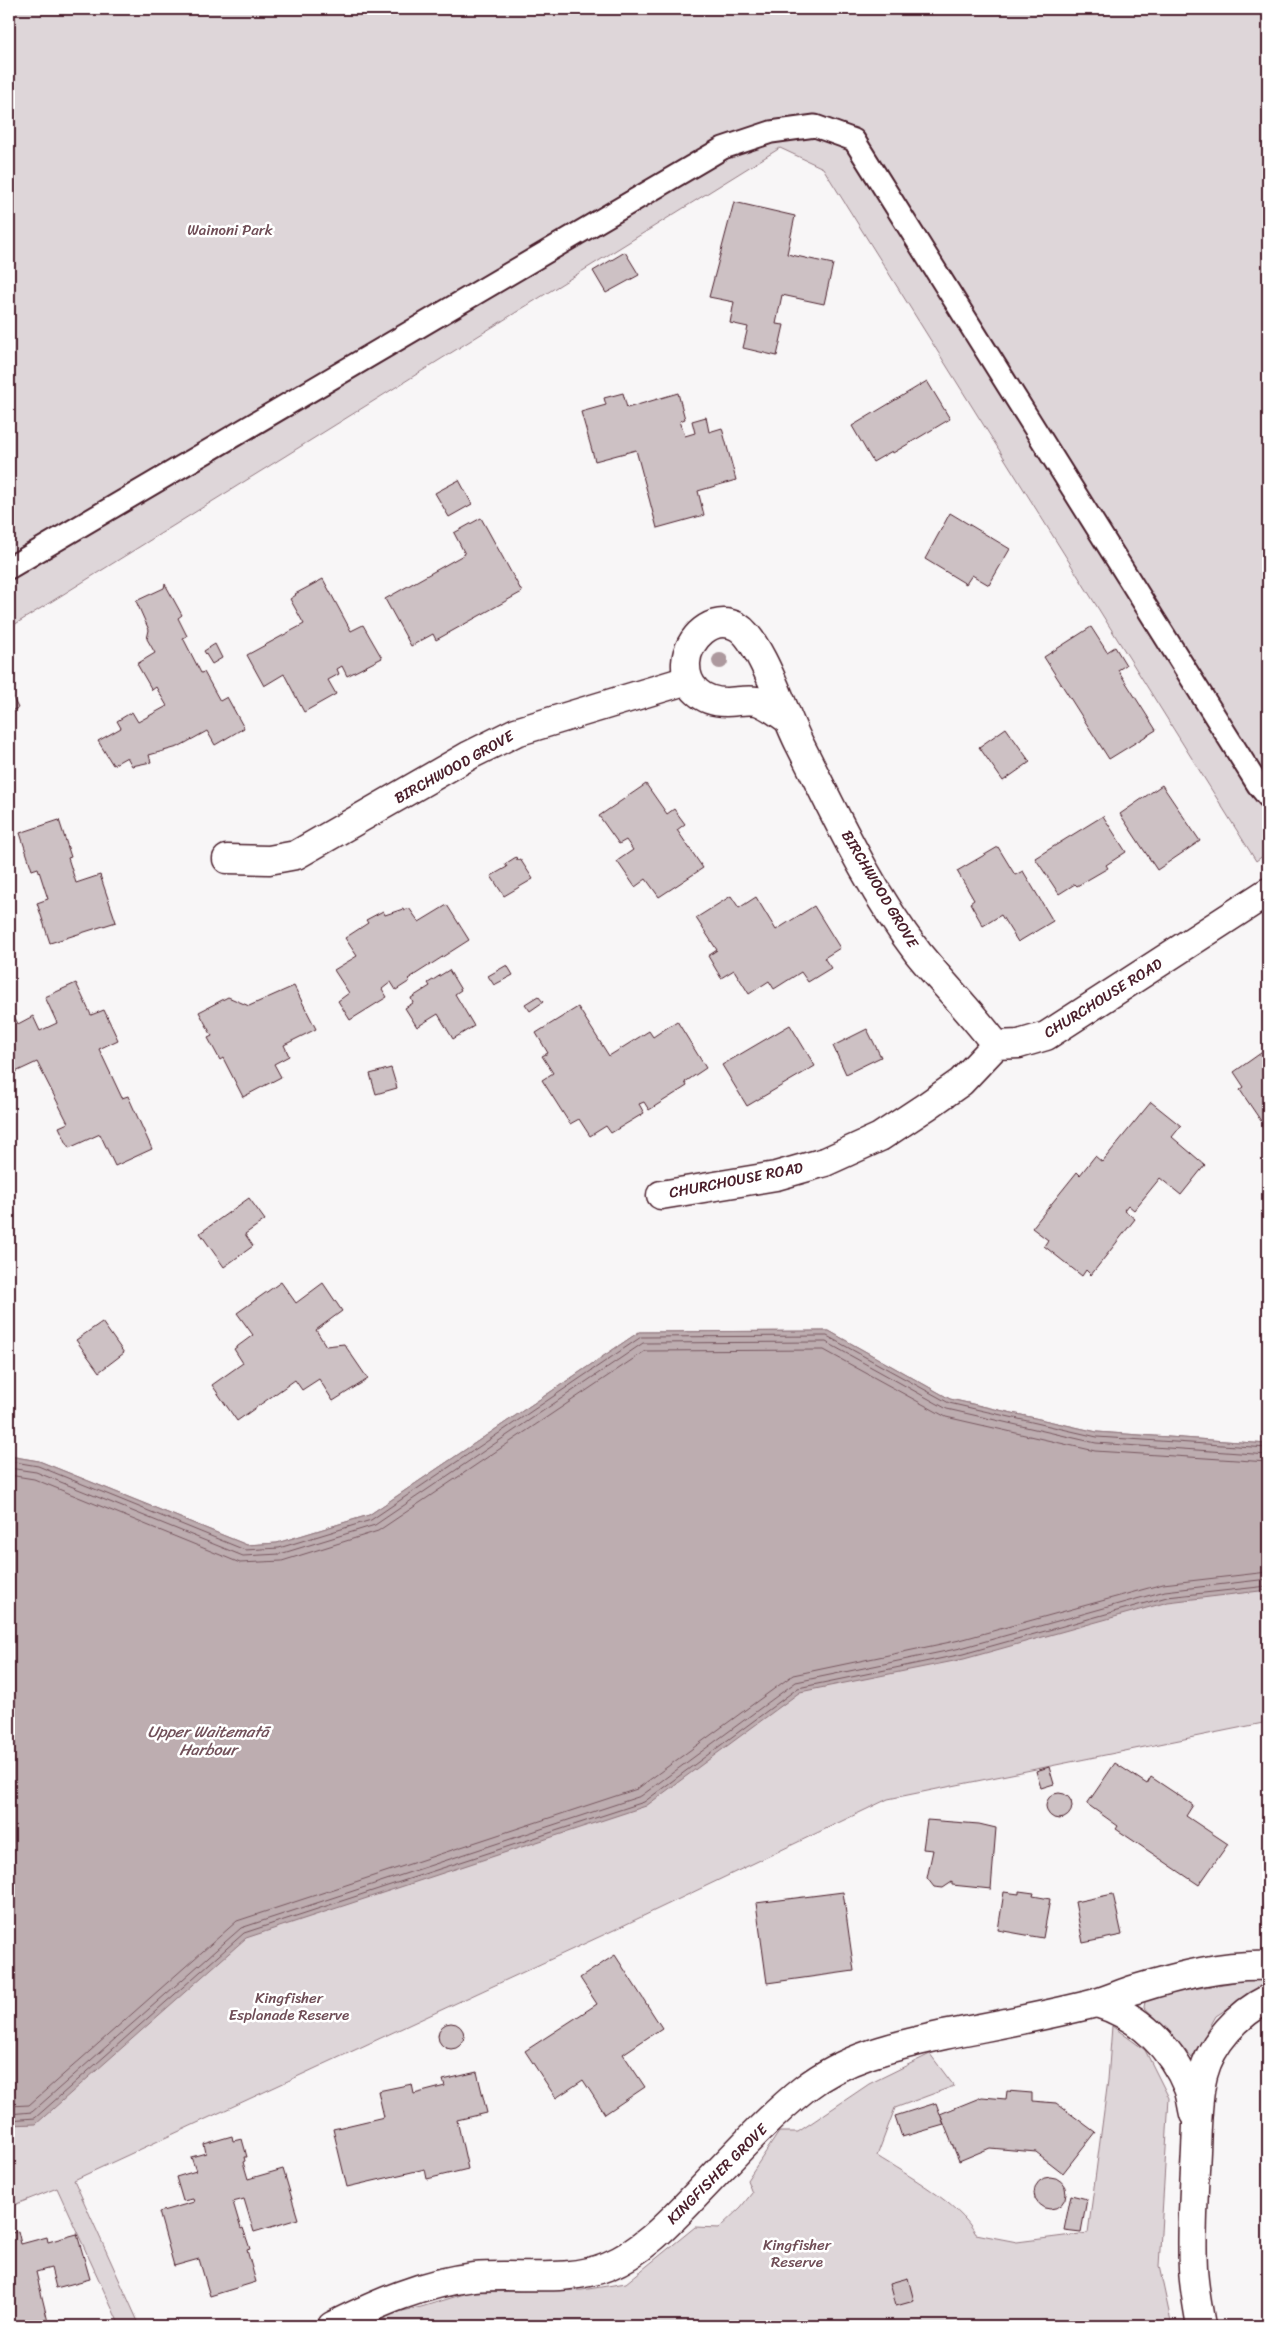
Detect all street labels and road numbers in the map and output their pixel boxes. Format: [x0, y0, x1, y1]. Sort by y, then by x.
street label: BIRCHWOOD GROVE [389, 722, 520, 811]
street label: BIRCHWOOD GROVE [834, 825, 926, 954]
street label: CHURCHOUSE ROAD [1039, 951, 1168, 1045]
street label: CHURCHOUSE ROAD [667, 1154, 805, 1206]
street label: KINGFISHER GROVE [660, 2116, 775, 2231]

